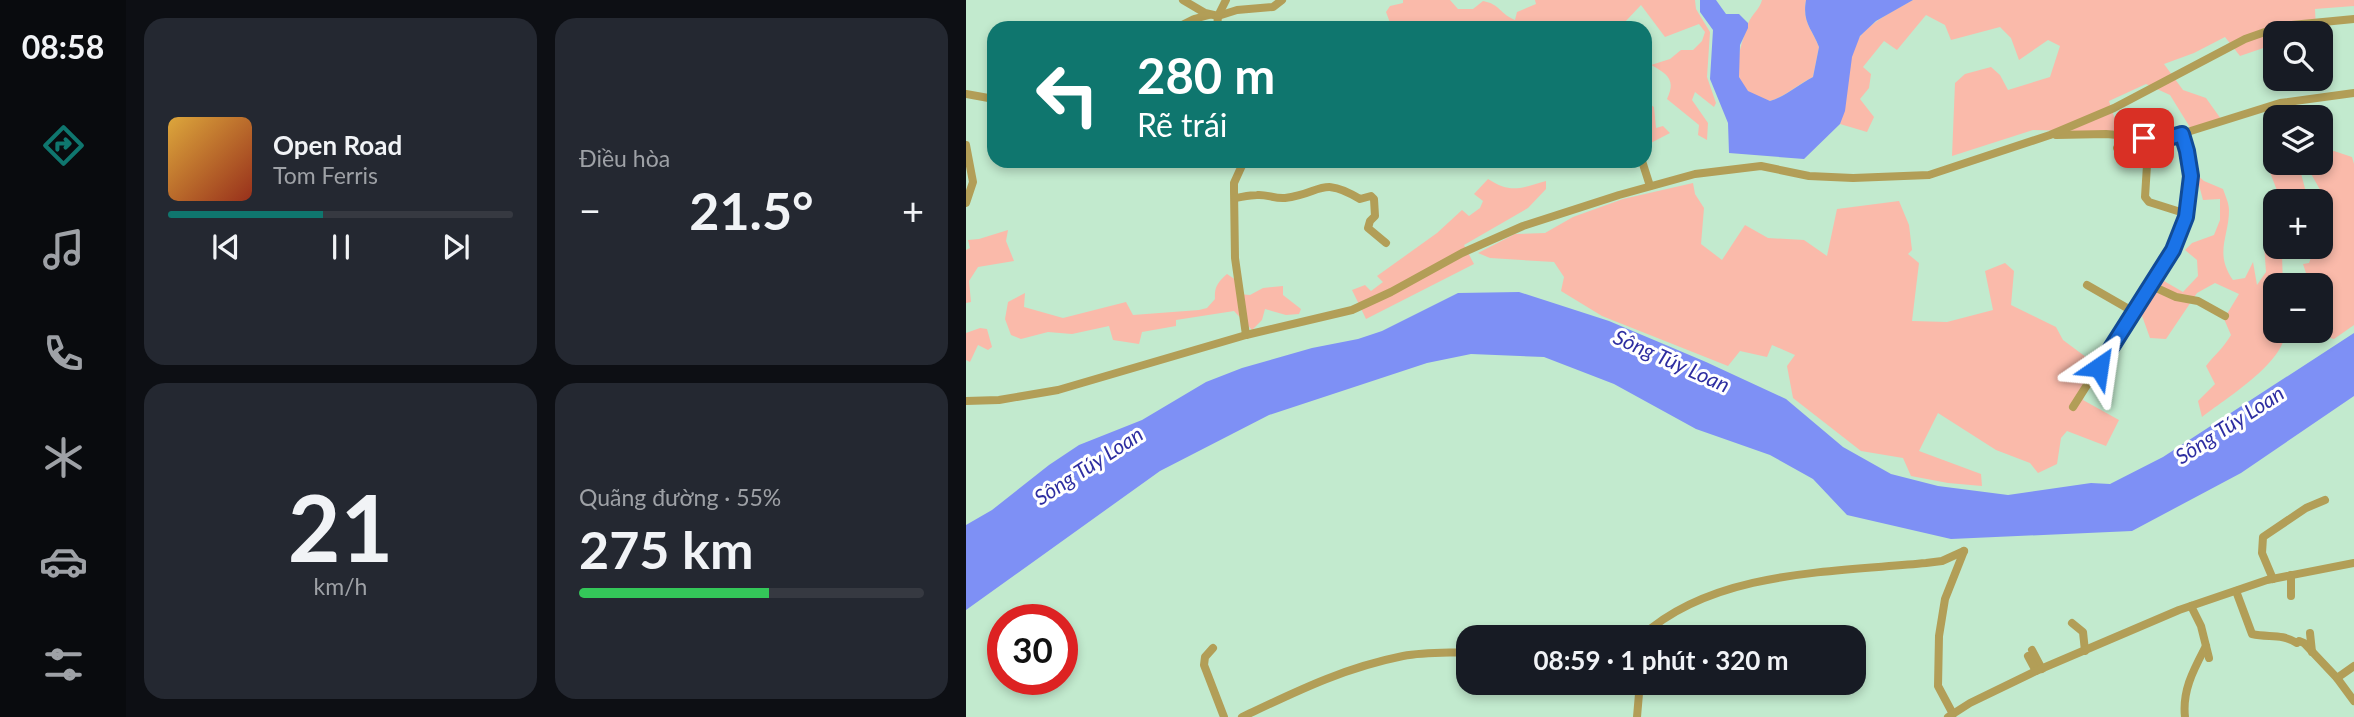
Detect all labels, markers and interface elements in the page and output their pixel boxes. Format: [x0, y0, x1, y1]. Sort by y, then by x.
map controls [2263, 21, 2333, 343]
button: search [2263, 21, 2333, 91]
text: 08:58 [22, 27, 104, 66]
text: 280 m [1137, 46, 1275, 104]
icon: left [1022, 49, 1113, 140]
text: Rẽ trái [1137, 105, 1228, 144]
button: layers [2263, 105, 2333, 175]
pin [2114, 108, 2174, 168]
icon: arrive [2125, 119, 2163, 157]
icon: directions [39, 121, 88, 170]
text: Open Road [273, 129, 402, 161]
text: Điều hòa [579, 144, 670, 172]
text: Tom Ferris [273, 161, 378, 189]
text: 21.5° [689, 179, 814, 241]
text: − [579, 187, 601, 233]
text: + [902, 187, 924, 233]
button: + [2263, 189, 2333, 259]
icon: music [39, 225, 88, 274]
icon: previous [207, 228, 245, 266]
icon: pause [322, 228, 360, 266]
icon: next [437, 228, 475, 266]
button: − [2263, 273, 2333, 343]
water label: Sông Túy Loan [1610, 323, 1734, 397]
icon: phone [39, 329, 88, 378]
position arrow [2062, 330, 2136, 404]
water label: Sông Túy Loan [2170, 380, 2288, 468]
water label: Sông Túy Loan [1029, 421, 1147, 509]
icon: climate [39, 433, 88, 482]
text: 21 [288, 472, 393, 581]
text: Quãng đường · 55% [579, 483, 781, 511]
text: 275 km [579, 518, 753, 580]
icon: car [39, 537, 88, 586]
text: km/h [314, 572, 367, 600]
speed limit sign: 30 [987, 604, 1078, 695]
icon: filters [39, 640, 88, 689]
text: 08:59 · 1 phút · 320 m [1533, 644, 1789, 676]

